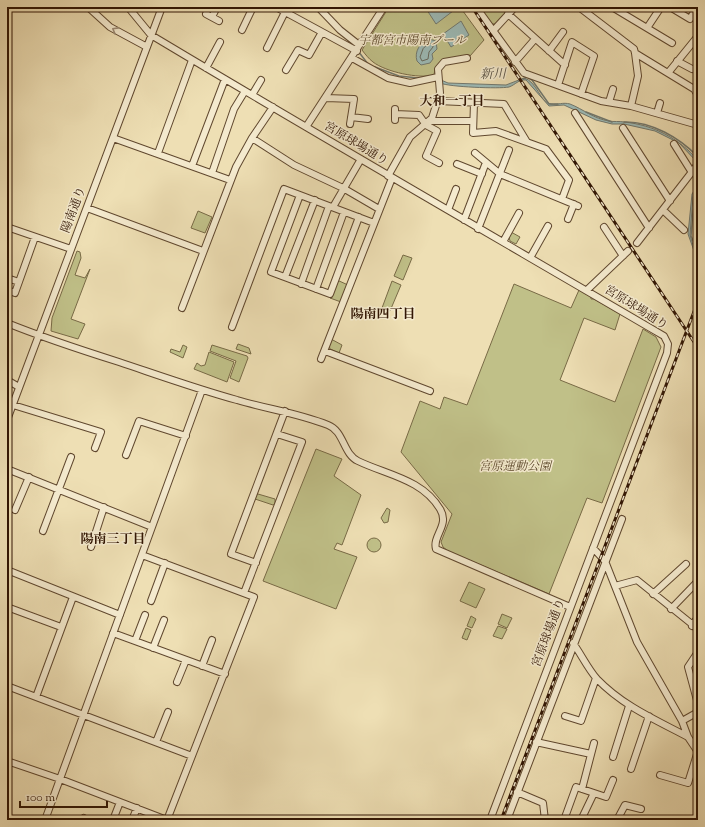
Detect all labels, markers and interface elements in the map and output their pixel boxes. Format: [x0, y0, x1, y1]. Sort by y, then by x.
one-way arrow [112, 27, 119, 35]
park label: 宇都宮市陽南プール [358, 32, 467, 50]
water label: 新川 [480, 66, 508, 84]
district label: 大和一丁目 [419, 93, 485, 111]
street label: 宮原球場通り [320, 118, 392, 170]
street label: 陽南通り [57, 184, 91, 236]
street label: 宮原球場通り [601, 281, 671, 335]
district label: 陽南四丁目 [350, 306, 416, 324]
park label: 宮原運動公園 [479, 458, 553, 476]
district label: 陽南三丁目 [80, 531, 146, 549]
street label: 宮原球場通り [528, 596, 570, 670]
scale bar [20, 783, 107, 809]
text: 100 m [26, 789, 55, 807]

